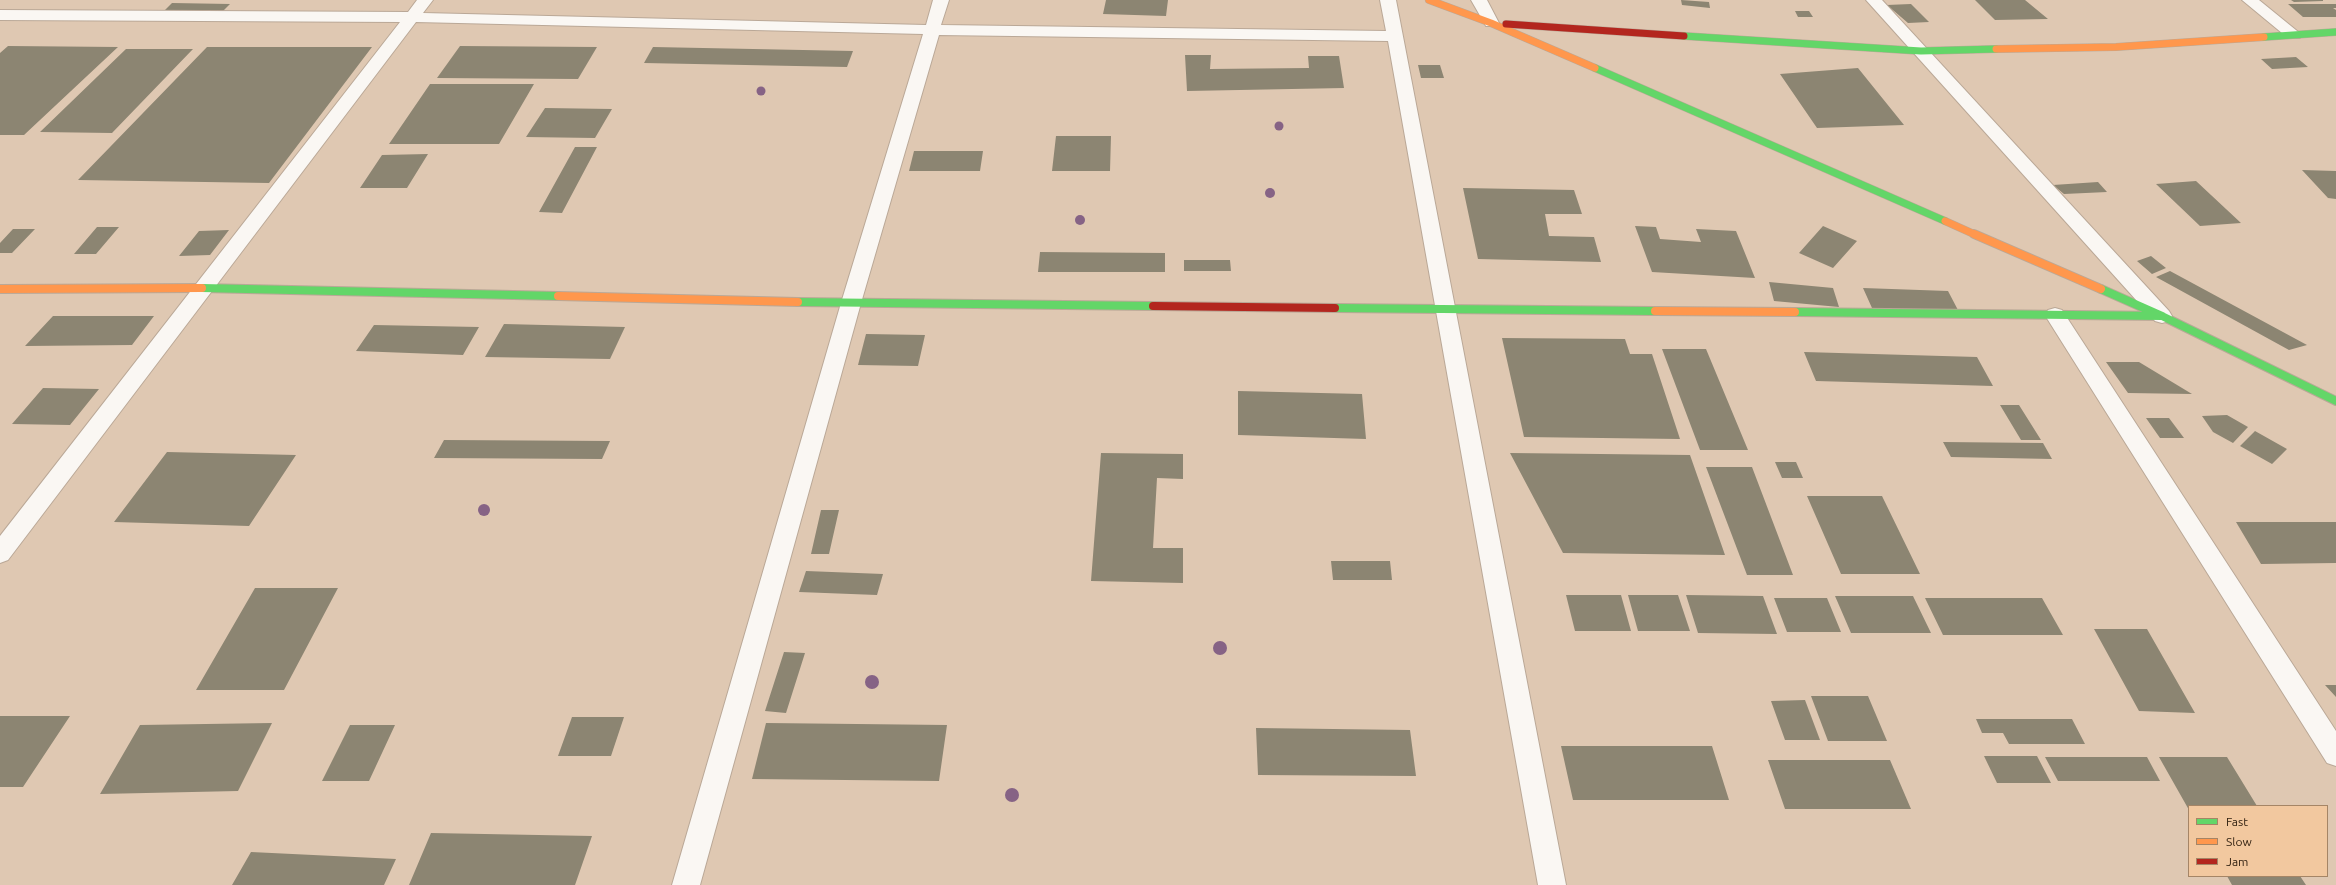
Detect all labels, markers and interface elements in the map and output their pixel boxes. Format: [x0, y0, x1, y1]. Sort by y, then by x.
legend [2188, 805, 2328, 877]
text: Fast [2226, 815, 2248, 828]
text: Slow [2226, 835, 2252, 848]
text: Jam [2226, 855, 2248, 868]

